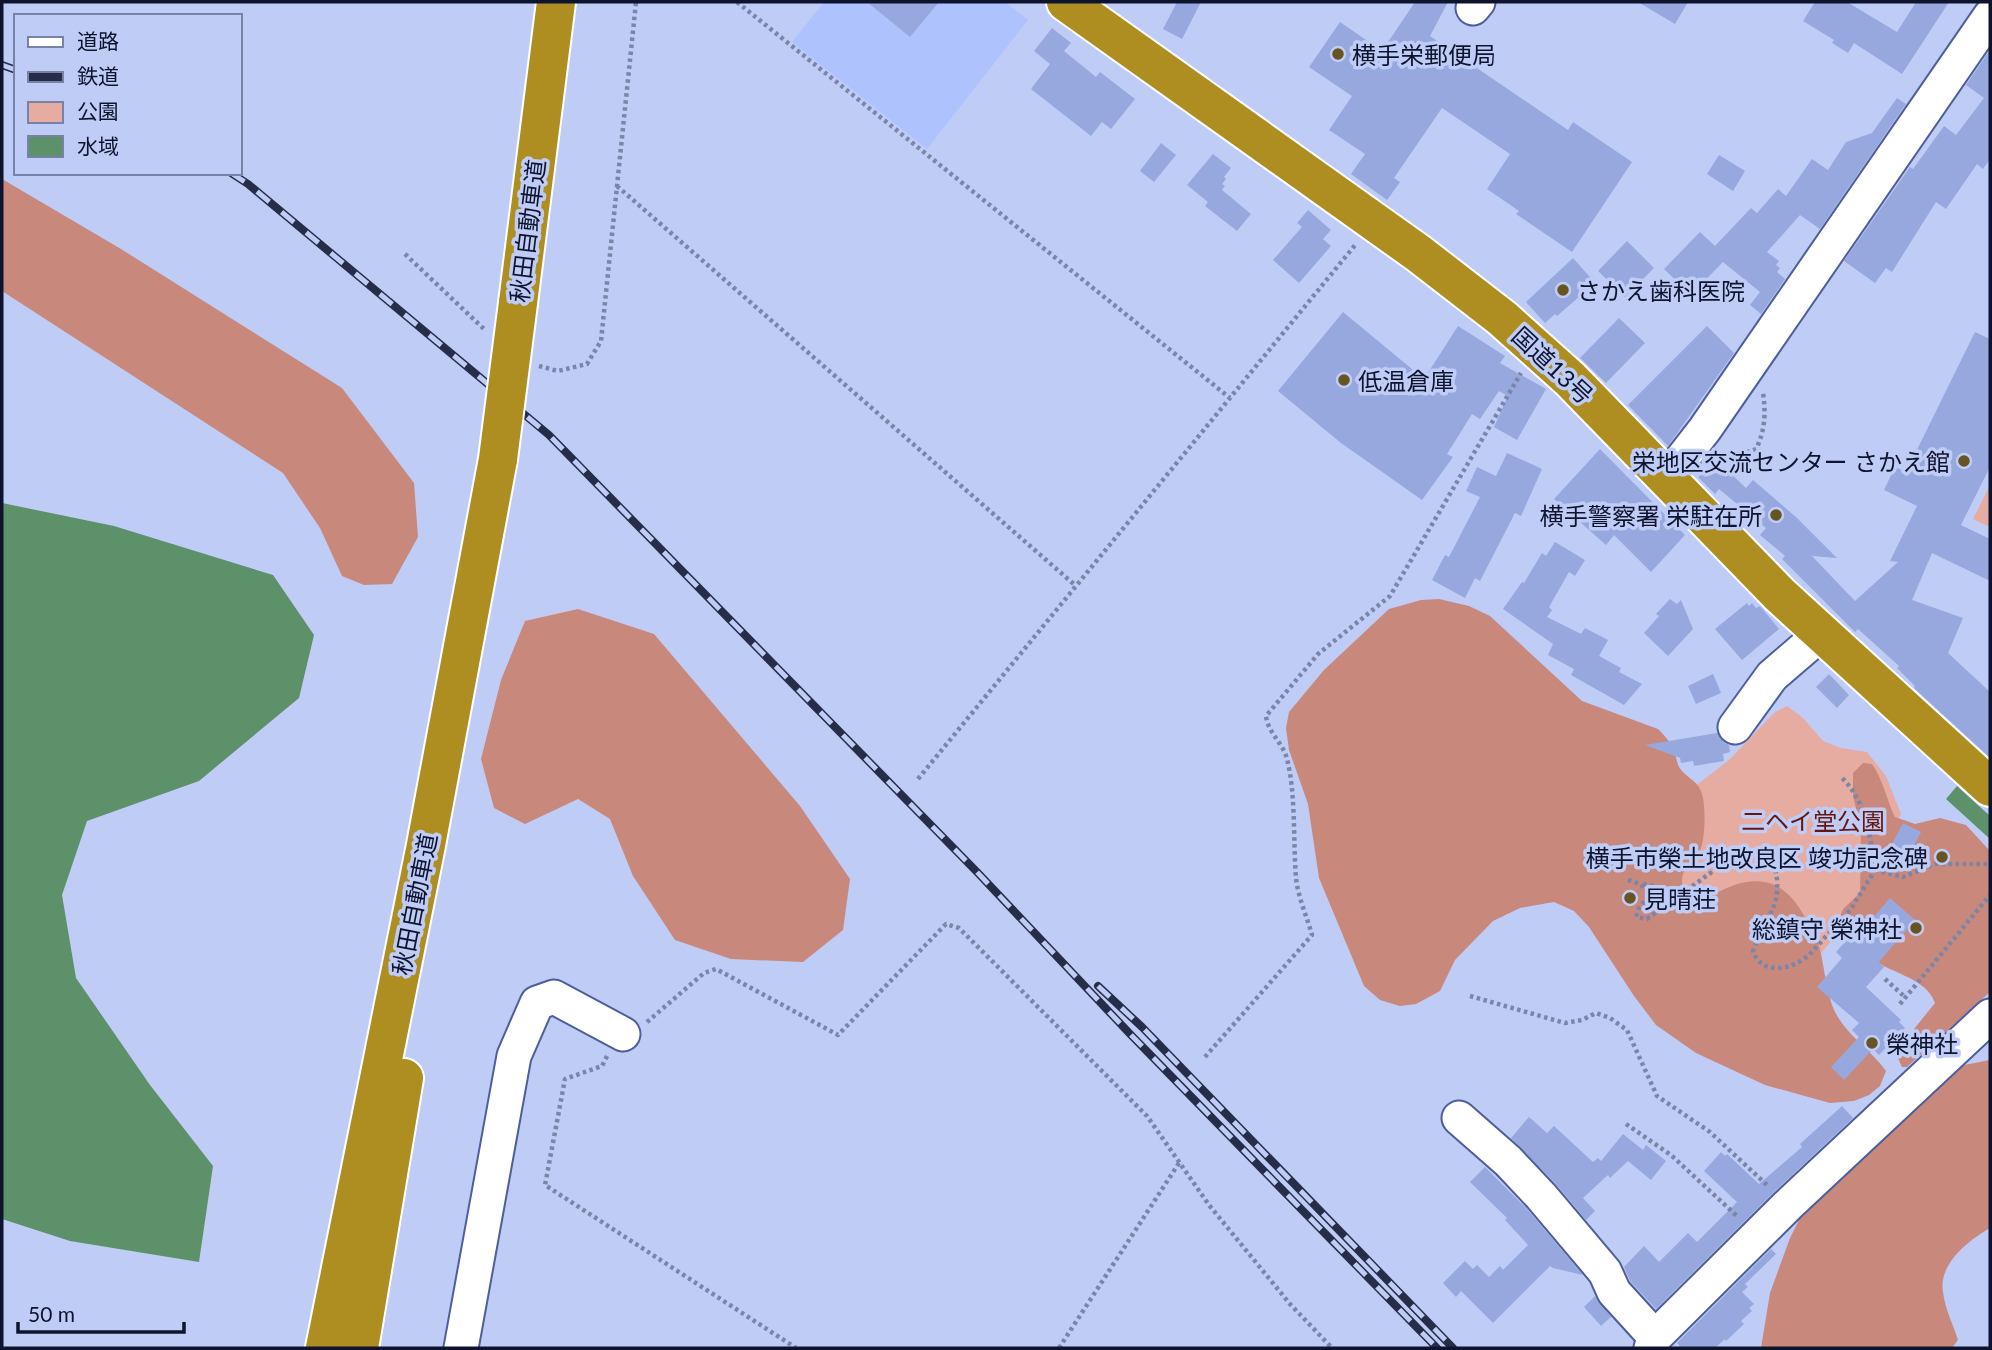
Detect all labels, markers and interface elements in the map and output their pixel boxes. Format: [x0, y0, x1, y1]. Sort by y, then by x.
legend [14, 14, 242, 175]
text: 道路 [77, 28, 119, 53]
place label: 横手栄郵便局 [1352, 40, 1496, 69]
marker: 横手栄郵便局 [1330, 46, 1346, 62]
text: 鉄道 [77, 63, 119, 88]
text: 公園 [77, 98, 119, 123]
text: 水域 [77, 133, 119, 158]
street label: 秋田自動車道 [504, 158, 550, 304]
place label: さかえ歯科医院 [1577, 276, 1745, 305]
marker: さかえ歯科医院 [1555, 282, 1571, 298]
street label: 国道13号 [1507, 320, 1599, 410]
place label: 低温倉庫 [1358, 366, 1454, 395]
marker: 低温倉庫 [1336, 372, 1352, 388]
place label: 栄地区交流センター さかえ館 [1632, 447, 1950, 476]
marker: 栄地区交流センター さかえ館 [1956, 453, 1972, 469]
place label: 横手警察署 栄駐在所 [1540, 501, 1762, 530]
marker: 横手警察署 栄駐在所 [1768, 507, 1784, 523]
park label: 二ヘイ堂公園 [1741, 806, 1885, 835]
street label: 秋田自動車道 [386, 831, 442, 977]
place label: 横手市榮土地改良区 竣功記念碑 [1586, 843, 1928, 872]
marker: 横手市榮土地改良区 竣功記念碑 [1934, 849, 1950, 865]
place label: 見晴荘 [1644, 884, 1716, 913]
marker: 見晴荘 [1622, 890, 1638, 906]
place label: 総鎮守 榮神社 [1752, 914, 1902, 943]
marker: 総鎮守 榮神社 [1908, 920, 1924, 936]
place label: 榮神社 [1886, 1029, 1958, 1058]
marker: 榮神社 [1864, 1035, 1880, 1051]
scale bar [18, 1290, 184, 1334]
text: 50 m [28, 1301, 75, 1326]

